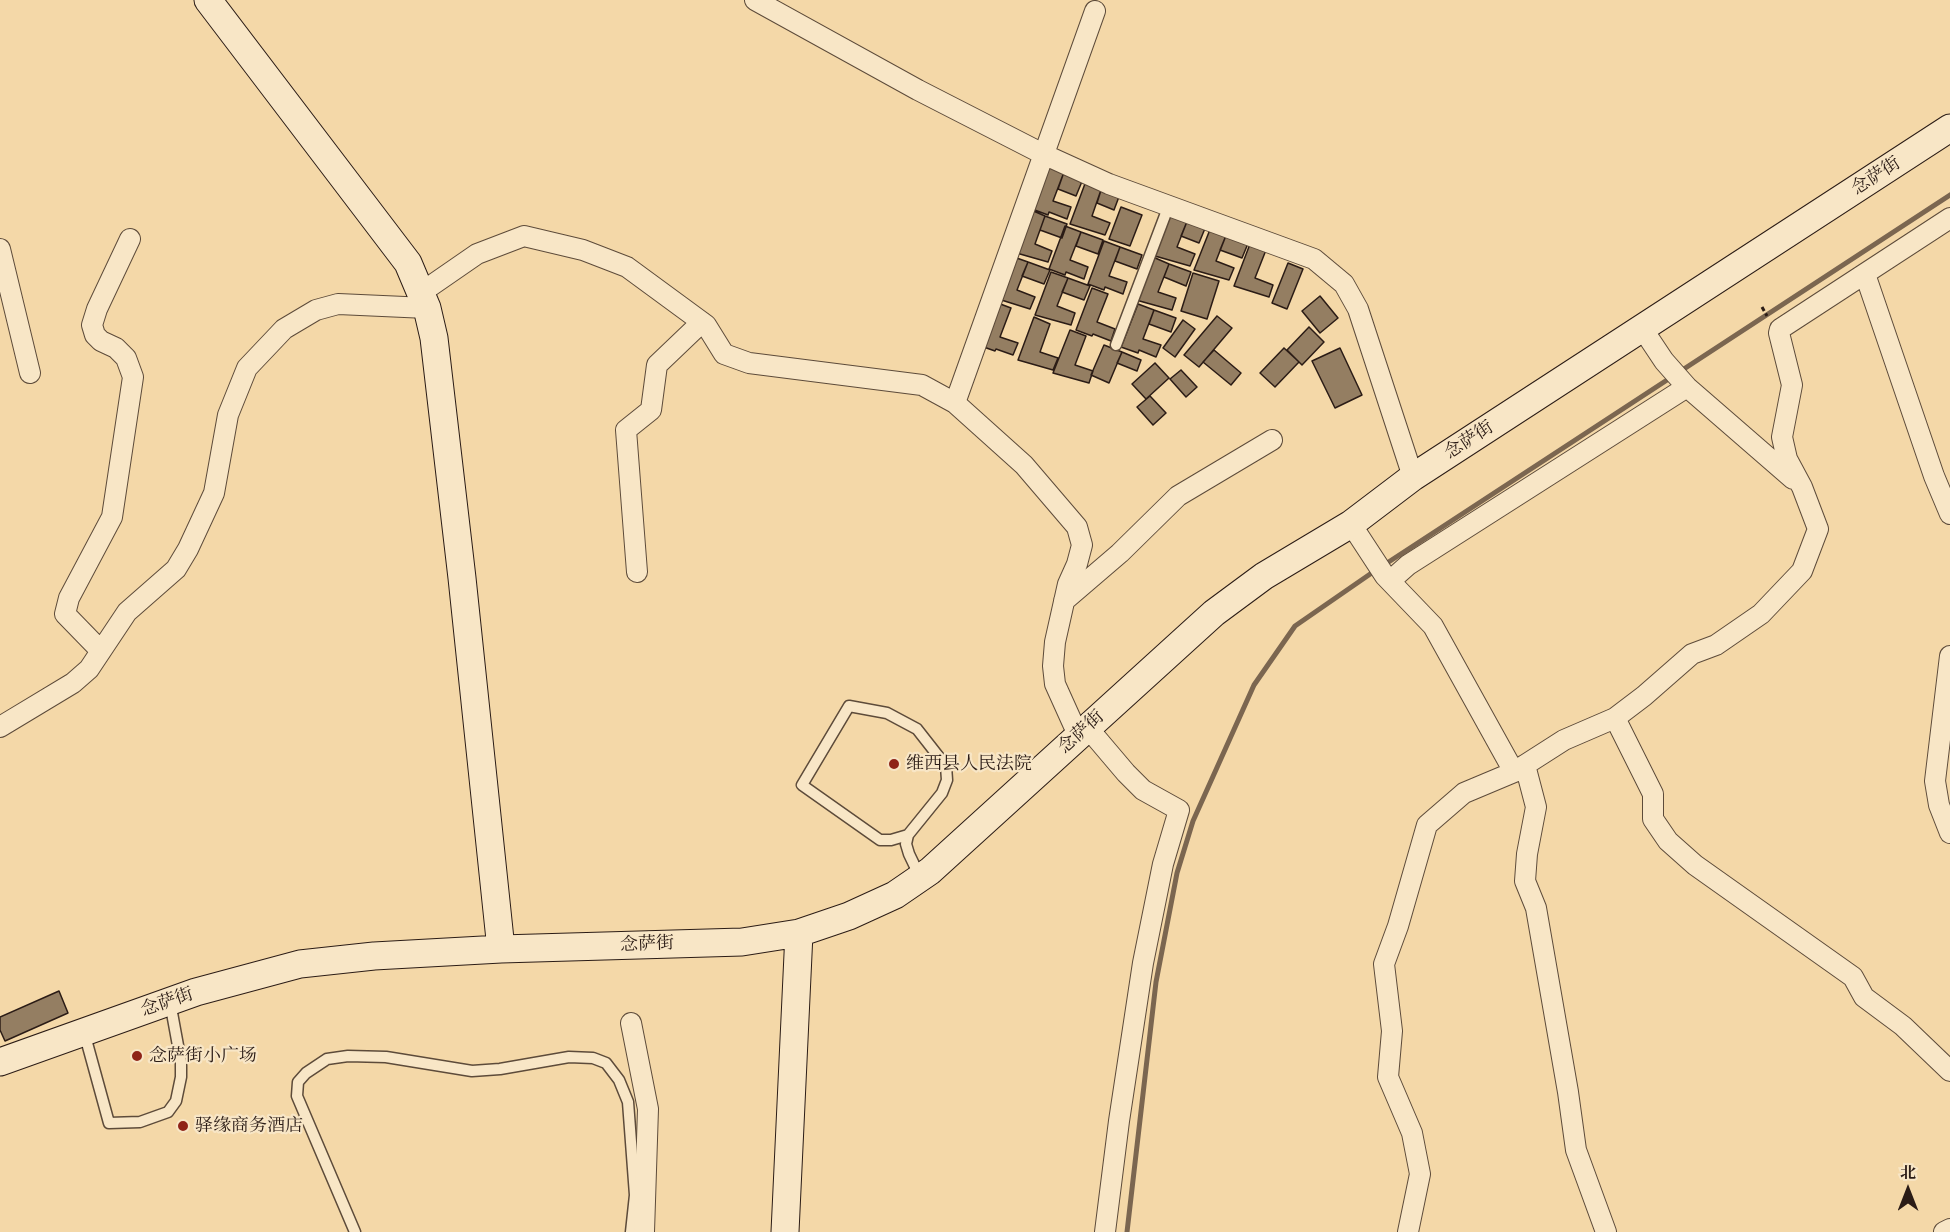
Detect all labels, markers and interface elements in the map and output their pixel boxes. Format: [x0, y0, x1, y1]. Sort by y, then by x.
street label: 念萨街 [1847, 152, 1905, 200]
street label: 念萨街 [1440, 416, 1498, 464]
street label: 念萨街 [1054, 706, 1108, 758]
place label: 维西县人民法院 [906, 753, 1032, 775]
marker: 维西县人民法院 [887, 757, 901, 771]
street label: 念萨街 [620, 932, 674, 956]
street label: 念萨街 [138, 983, 196, 1021]
place label: 念萨街小广场 [149, 1045, 257, 1067]
marker: 念萨街小广场 [130, 1049, 144, 1063]
place label: 驿缘商务酒店 [195, 1115, 303, 1137]
marker: 驿缘商务酒店 [176, 1119, 190, 1133]
north arrow [1878, 1160, 1938, 1220]
text: 北 [1900, 1162, 1916, 1182]

